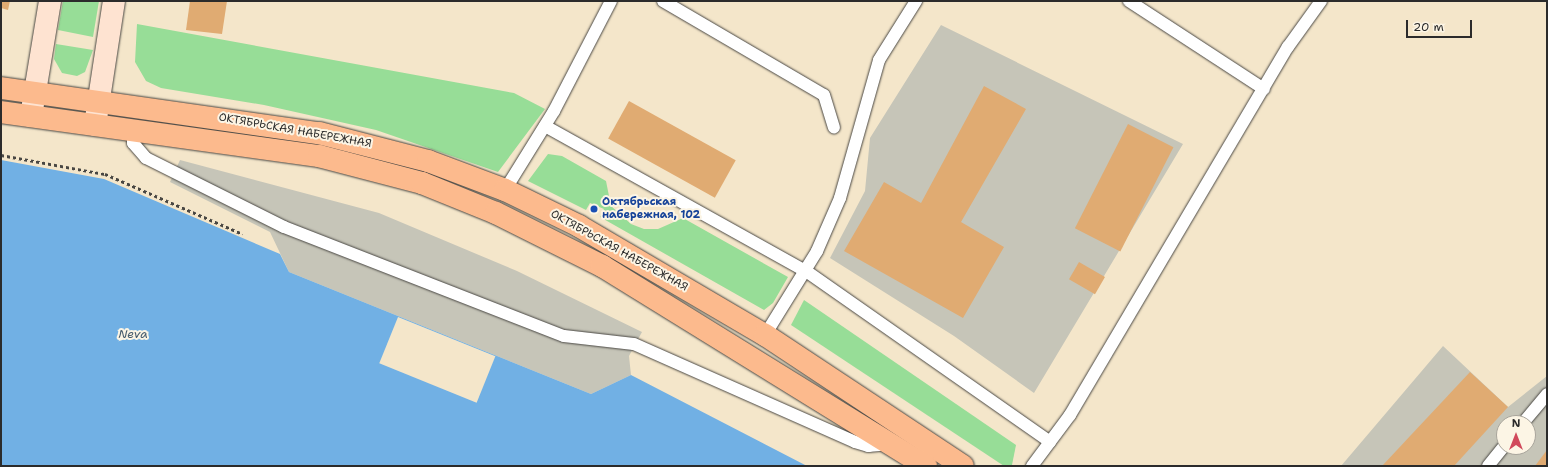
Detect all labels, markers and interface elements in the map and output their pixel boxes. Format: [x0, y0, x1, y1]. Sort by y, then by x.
scale bar [1408, 12, 1474, 38]
text: 20 m [1413, 19, 1444, 35]
street label: ОКТЯБРЬСКАЯ НАБЕРЕЖНАЯ [218, 111, 372, 151]
place label: Октябрьская набережная, 102 [602, 196, 700, 222]
marker: Октябрьская набережная, 102 [589, 204, 599, 214]
street label: ОКТЯБРЬСКАЯ НАБЕРЕЖНАЯ [548, 208, 690, 294]
water label: Neva [118, 328, 148, 342]
north arrow [1496, 415, 1536, 455]
text: N [1512, 416, 1520, 431]

